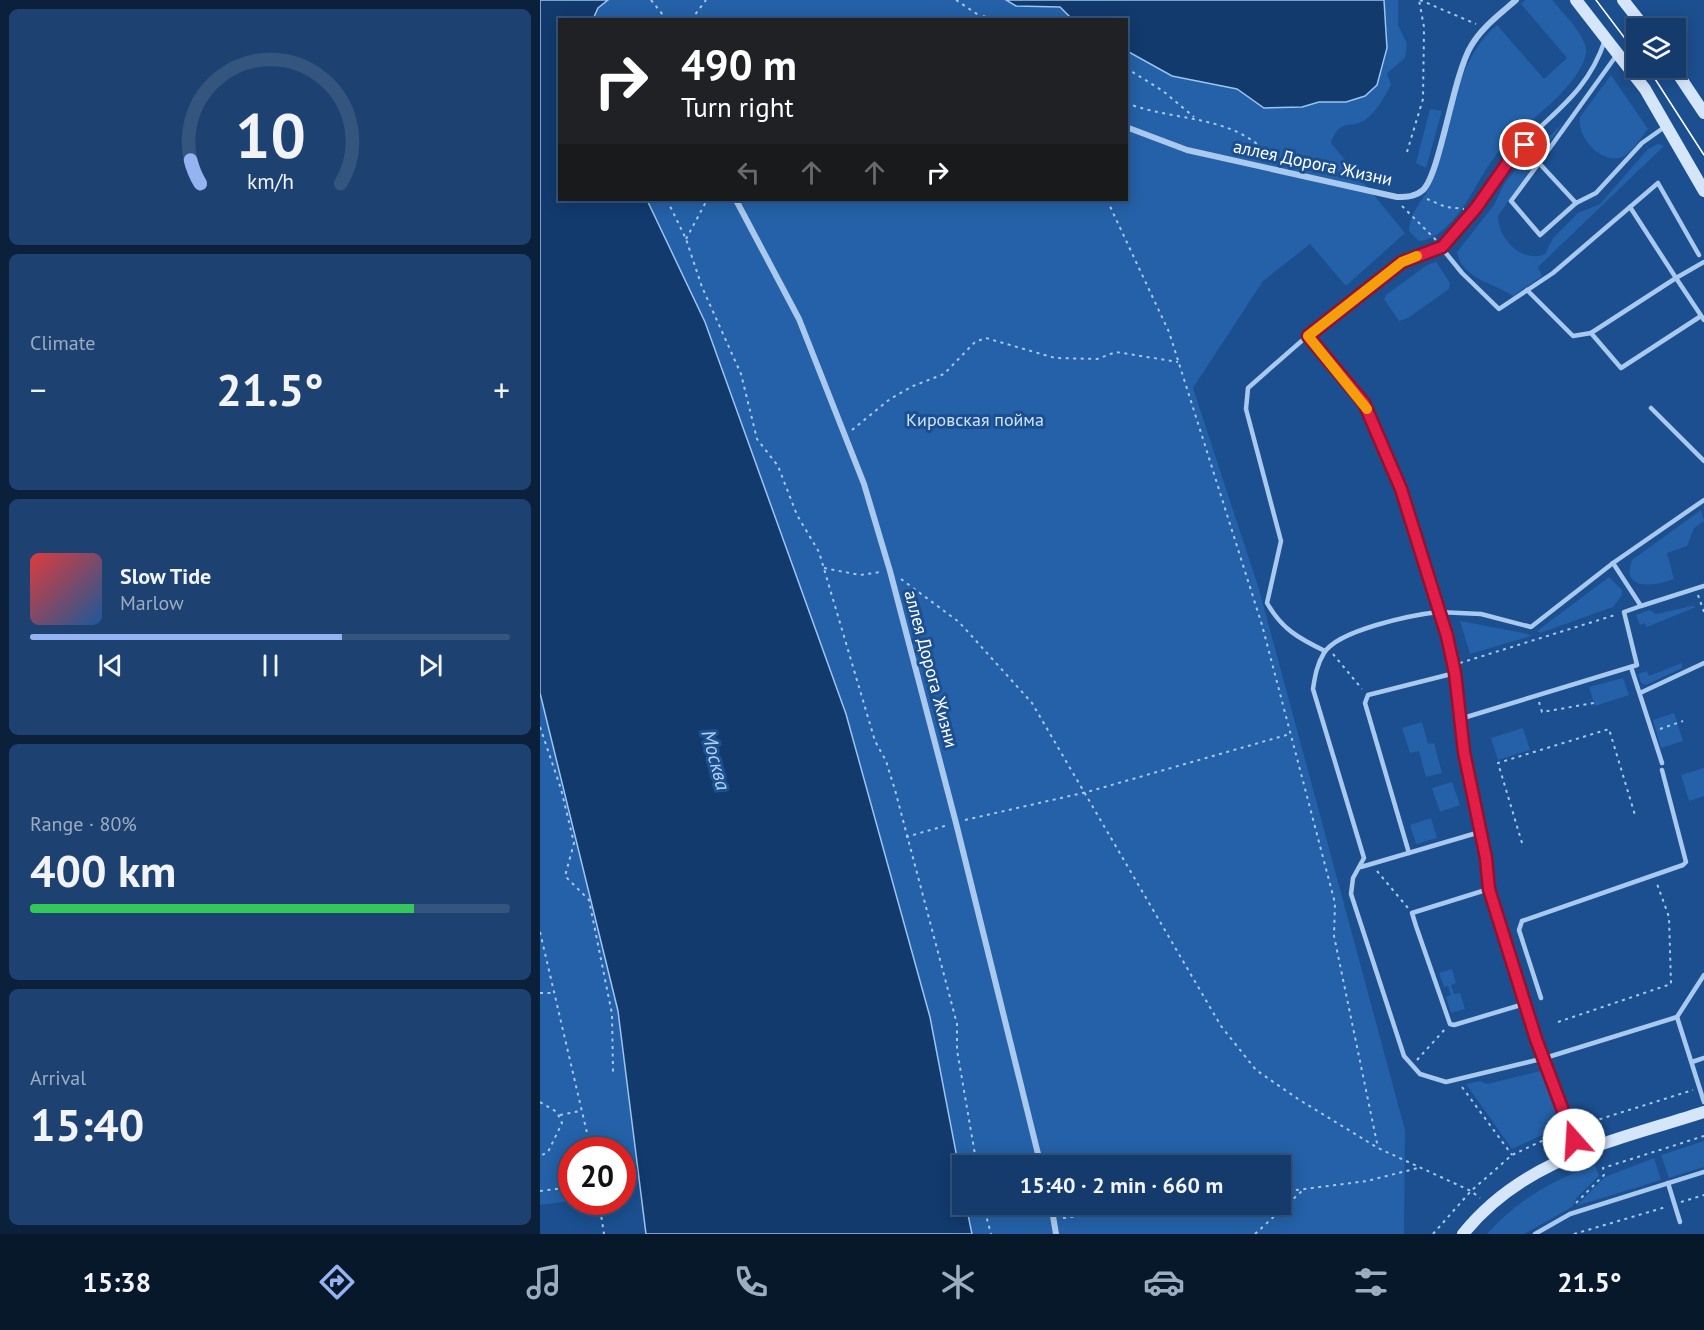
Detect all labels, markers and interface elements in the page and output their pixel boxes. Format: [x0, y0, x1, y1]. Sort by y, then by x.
map controls [1626, 18, 1686, 78]
button: layers [1626, 18, 1686, 78]
text: 490 m [681, 37, 797, 92]
icon: right [582, 42, 660, 120]
text: Turn right [681, 90, 794, 124]
text: 10 [235, 94, 305, 175]
pin [1499, 119, 1550, 170]
icon: arrive [1508, 128, 1541, 161]
street label: аллея Дорога Жизни [1232, 134, 1395, 191]
icon: left [732, 156, 765, 189]
icon: ahead [795, 156, 828, 189]
icon: ahead [858, 156, 891, 189]
icon: right [921, 156, 954, 189]
text: km/h [246, 167, 293, 195]
text: Climate [30, 330, 96, 356]
text: 21.5° [216, 360, 324, 418]
text: − [30, 368, 47, 411]
text: + [493, 368, 510, 411]
park label: Кировская пойма [906, 408, 1044, 431]
text: Slow Tide [120, 562, 211, 590]
street label: аллея Дорога Жизни [899, 588, 964, 750]
text: Marlow [120, 590, 184, 616]
icon: previous [94, 649, 127, 682]
icon: pause [254, 649, 287, 682]
icon: next [414, 649, 447, 682]
water label: Москва [696, 727, 737, 793]
text: Range · 80% [30, 811, 137, 837]
text: 400 km [30, 841, 176, 899]
text: Arrival [30, 1065, 86, 1091]
text: 15:40 [30, 1095, 144, 1153]
position arrow [1542, 1108, 1606, 1172]
speed limit sign: 20 [558, 1137, 636, 1215]
text: 15:40 · 2 min · 660 m [1020, 1171, 1223, 1199]
icon: directions [316, 1261, 358, 1303]
icon: music [523, 1261, 565, 1303]
icon: phone [730, 1261, 772, 1303]
icon: climate [937, 1261, 979, 1303]
icon: car [1143, 1261, 1185, 1303]
icon: filters [1350, 1261, 1392, 1303]
text: 15:38 [82, 1265, 151, 1299]
text: 21.5° [1557, 1265, 1622, 1299]

